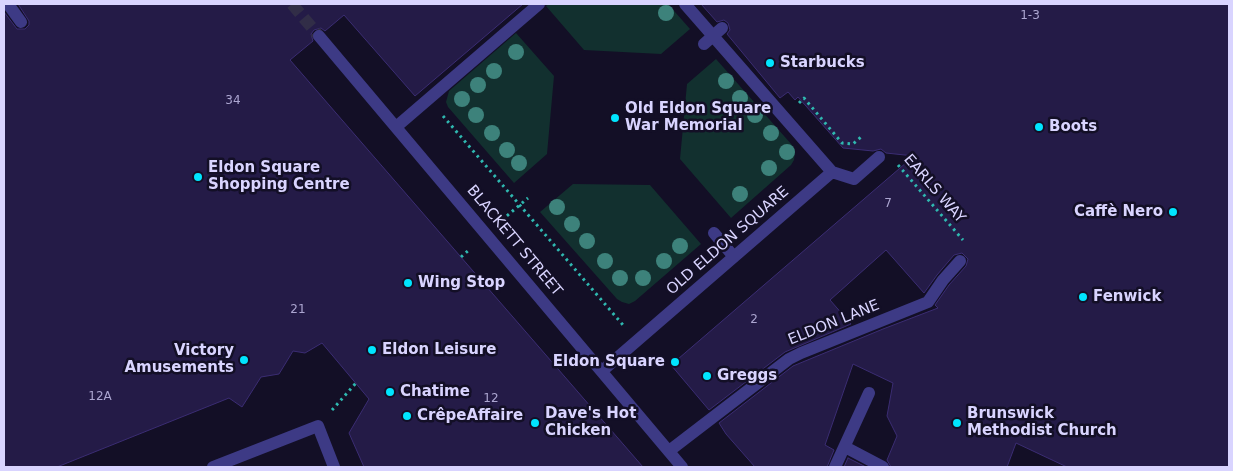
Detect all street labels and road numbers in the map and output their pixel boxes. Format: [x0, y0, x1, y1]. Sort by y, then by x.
street label: EARLS WAY [899, 151, 969, 227]
street label: BLACKETT STREET [462, 182, 566, 300]
street label: OLD ELDON SQUARE [663, 183, 793, 299]
street label: ELDON LANE [786, 297, 882, 349]

